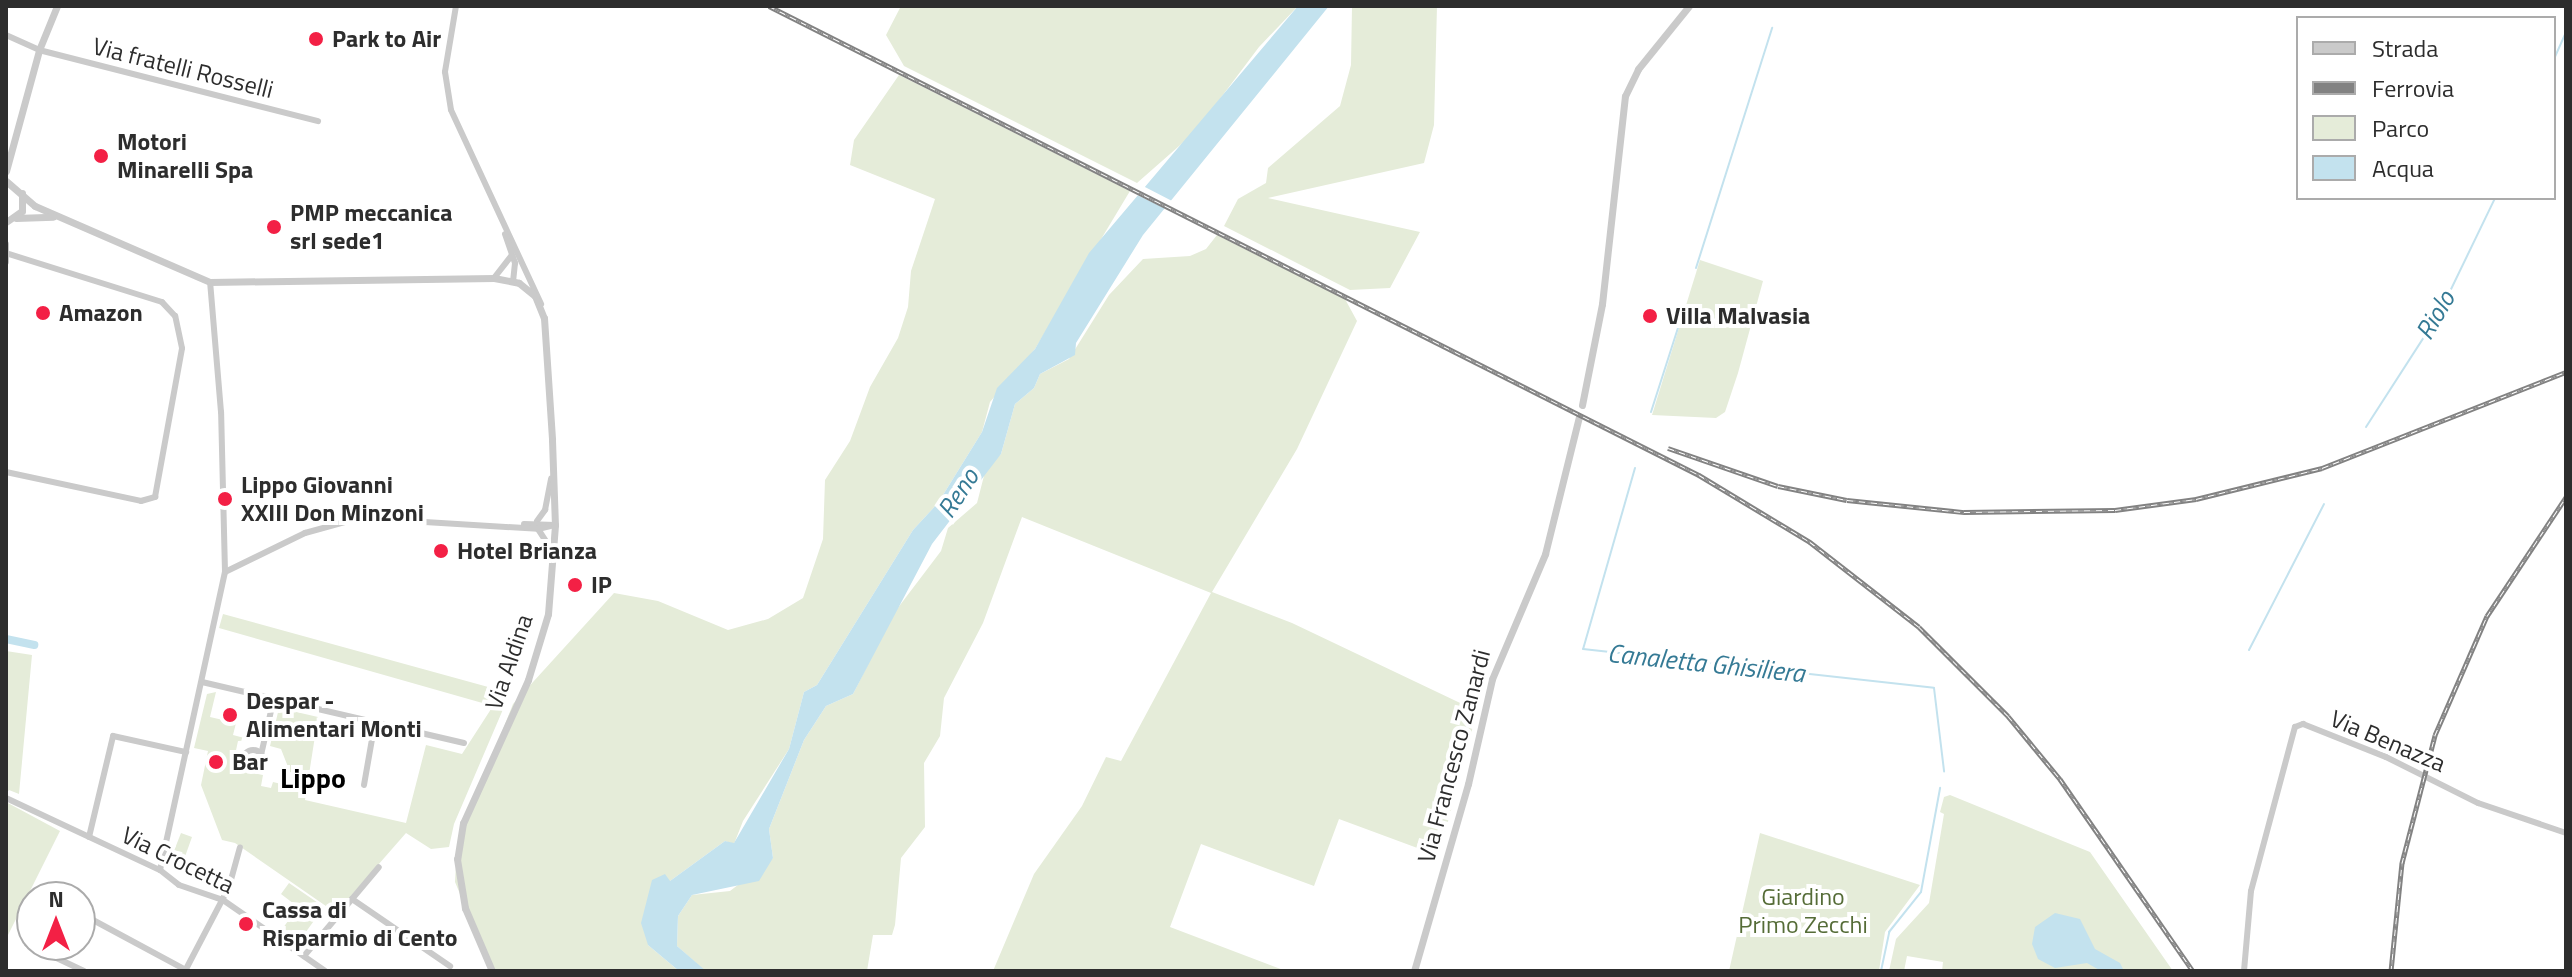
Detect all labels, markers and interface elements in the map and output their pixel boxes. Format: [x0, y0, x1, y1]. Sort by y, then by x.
legend [2296, 16, 2556, 200]
place label: Park to Air [332, 25, 441, 53]
marker: Park to Air [307, 30, 325, 48]
text: Strada [2372, 30, 2438, 66]
street label: Via fratelli Rosselli [90, 32, 276, 104]
text: Ferrovia [2372, 70, 2454, 106]
text: Parco [2372, 110, 2429, 146]
place label: Motori Minarelli Spa [117, 128, 253, 184]
marker: Motori Minarelli Spa [92, 147, 110, 165]
text: Acqua [2372, 150, 2434, 186]
place label: PMP meccanica srl sede1 [290, 199, 453, 255]
marker: PMP meccanica srl sede1 [265, 218, 283, 236]
water label: Riolo [2409, 285, 2461, 345]
place label: Amazon [59, 299, 143, 327]
place label: Villa Malvasia [1666, 302, 1810, 330]
marker: Amazon [34, 304, 52, 322]
marker: Villa Malvasia [1641, 307, 1659, 325]
water label: Reno [931, 463, 985, 523]
place label: Lippo Giovanni XXIII Don Minzoni [241, 471, 424, 527]
marker: Lippo Giovanni XXIII Don Minzoni [216, 490, 234, 508]
place label: Hotel Brianza [457, 537, 597, 565]
marker: Hotel Brianza [432, 542, 450, 560]
place label: IP [591, 571, 612, 599]
marker: IP [566, 576, 584, 594]
street label: Via Aldina [479, 610, 539, 714]
water label: Canaletta Ghisiliera [1606, 637, 1806, 689]
street label: Via Francesco Zanardi [1412, 646, 1496, 866]
place label: Despar - Alimentari Monti [246, 687, 422, 743]
street label: Via Benazza [2326, 704, 2450, 778]
marker: Despar - Alimentari Monti [221, 706, 239, 724]
place label: Bar [232, 748, 268, 776]
marker: Bar [207, 753, 225, 771]
district label: Lippo [280, 761, 346, 795]
street label: Via Crocetta [117, 820, 239, 900]
north arrow [16, 881, 96, 961]
text: N [48, 882, 64, 916]
park label: Giardino Primo Zecchi [1738, 883, 1868, 939]
place label: Cassa di Risparmio di Cento [262, 896, 458, 952]
marker: Cassa di Risparmio di Cento [237, 915, 255, 933]

